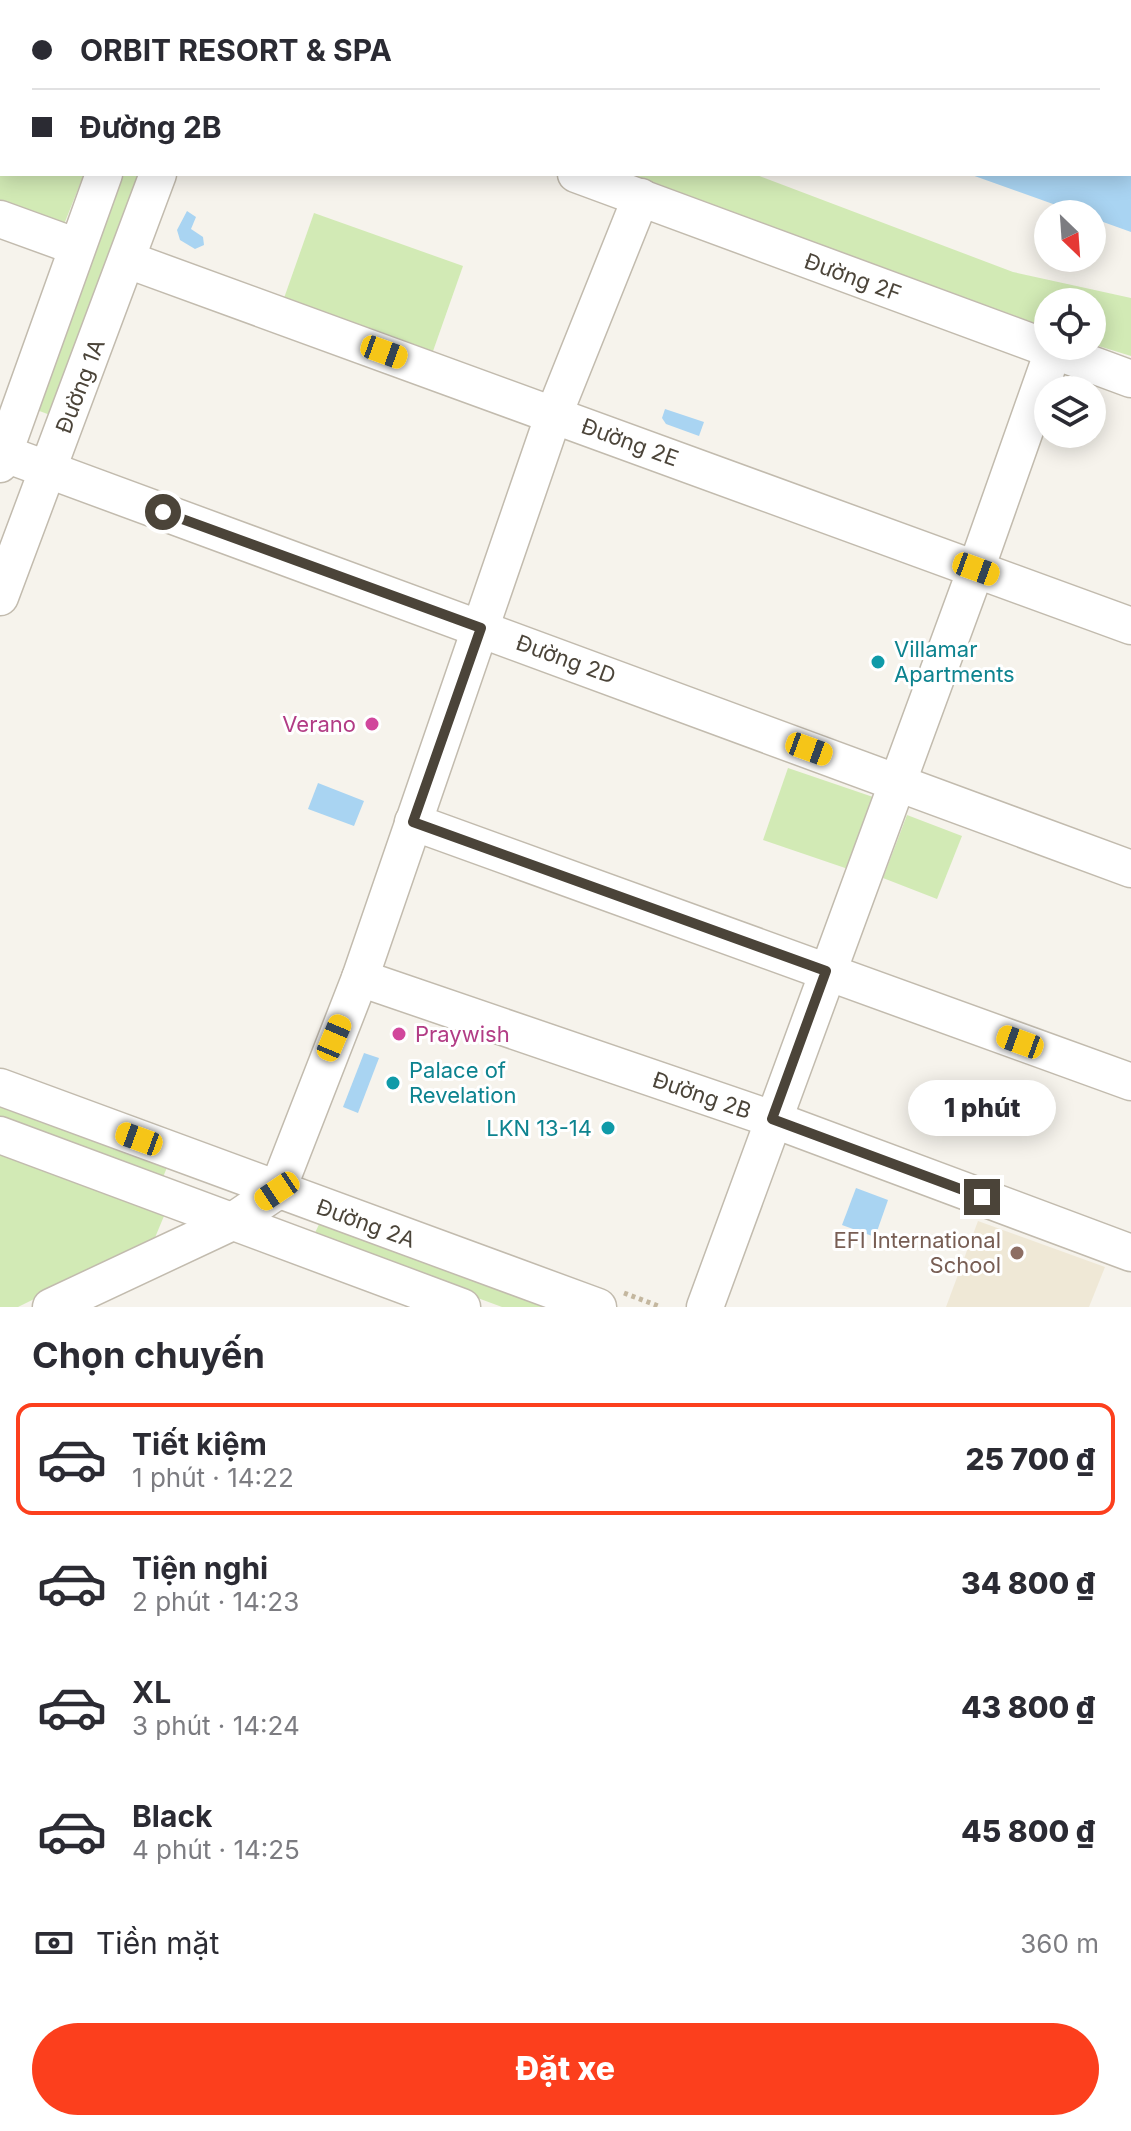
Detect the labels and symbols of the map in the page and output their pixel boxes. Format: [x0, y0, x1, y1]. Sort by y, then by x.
north arrow [1034, 200, 1106, 272]
street label: Đường 2F [801, 248, 905, 306]
car [357, 333, 411, 371]
street label: Đường 1A [50, 335, 110, 437]
street label: Đường 2E [578, 412, 682, 472]
route start [145, 494, 181, 530]
car [949, 550, 1003, 588]
street label: Đường 2D [513, 629, 619, 689]
place label: Villamar Apartments [894, 636, 1015, 687]
marker: Villamar Apartments [869, 653, 887, 671]
place label: Verano [282, 711, 356, 737]
marker: Verano [363, 715, 381, 733]
car [782, 730, 836, 768]
car [314, 1011, 354, 1065]
place label: Praywish [415, 1021, 510, 1047]
car [993, 1023, 1047, 1061]
marker: Praywish [390, 1025, 408, 1043]
place label: Palace of Revelation [409, 1057, 516, 1108]
street label: Đường 2B [649, 1066, 755, 1124]
marker: Palace of Revelation [384, 1074, 402, 1092]
callout: 1 phút [908, 1081, 1056, 1137]
place label: LKN 13-14 [486, 1115, 592, 1141]
marker: LKN 13-14 [599, 1119, 617, 1137]
car [112, 1120, 166, 1158]
car [250, 1168, 304, 1214]
route end [964, 1179, 1000, 1215]
street label: Đường 2A [313, 1193, 419, 1253]
place label: EFI International School [834, 1227, 1001, 1278]
marker: EFI International School [1008, 1244, 1026, 1262]

